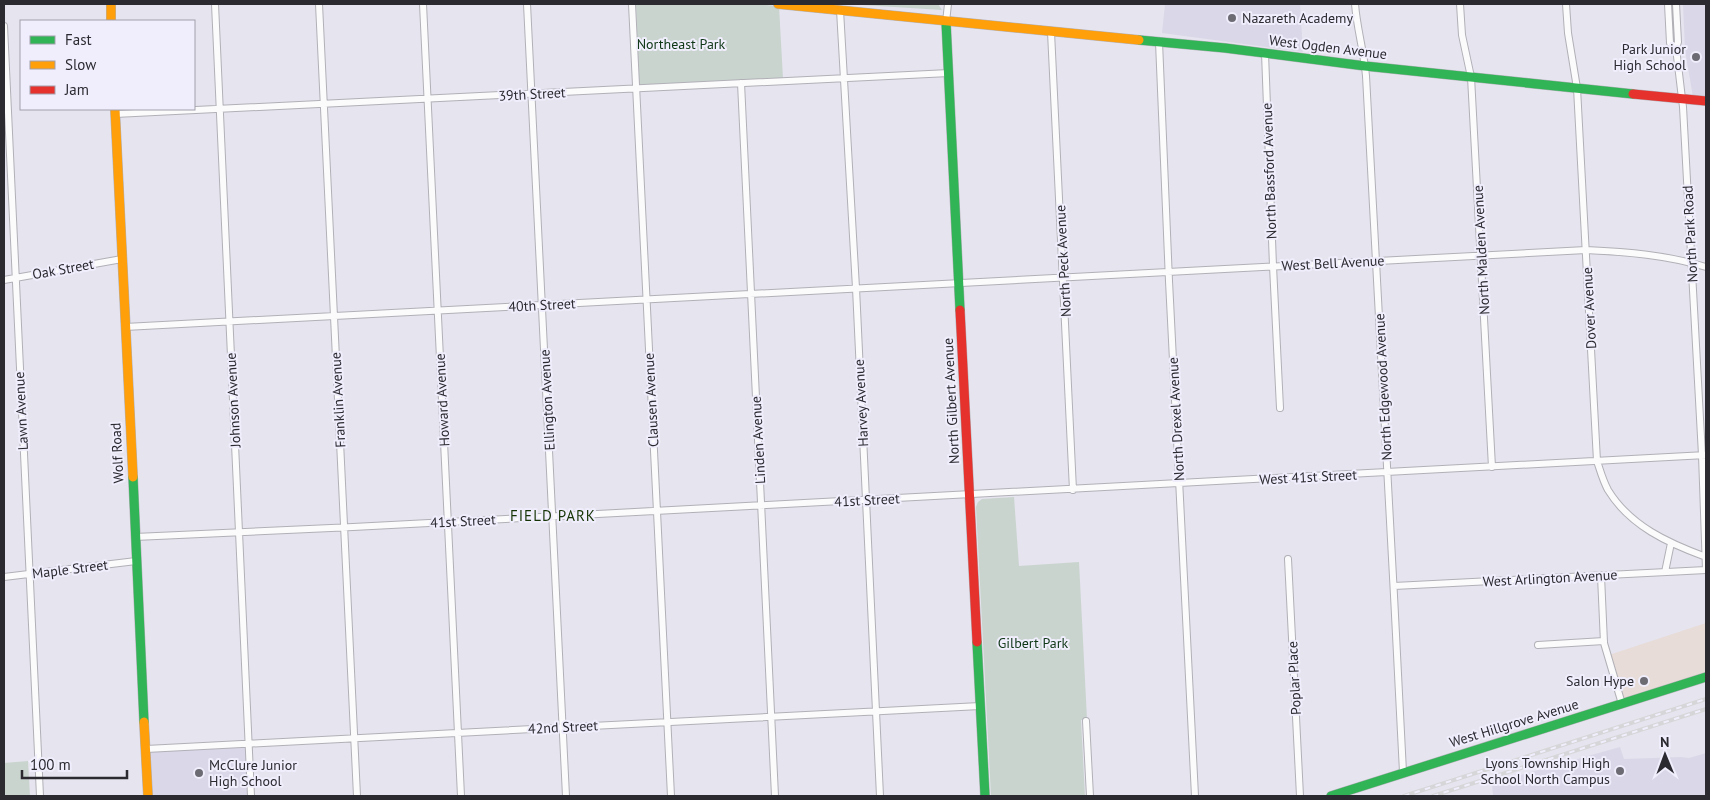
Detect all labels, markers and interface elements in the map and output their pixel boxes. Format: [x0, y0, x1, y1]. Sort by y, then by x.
place label: Nazareth Academy [1242, 9, 1353, 27]
marker: Nazareth Academy [1226, 12, 1238, 24]
legend [20, 20, 195, 110]
text: Fast [65, 30, 92, 49]
street label: West Ogden Avenue [1268, 31, 1388, 63]
park label: Northeast Park [637, 35, 726, 53]
place label: Park Junior High School [1613, 40, 1686, 74]
marker: Park Junior High School [1690, 51, 1702, 63]
text: Slow [65, 55, 96, 74]
text: Jam [64, 80, 89, 99]
street label: 39th Street [498, 83, 566, 105]
street label: North Bassford Avenue [1258, 103, 1280, 239]
street label: North Malden Avenue [1469, 185, 1493, 315]
street label: North Park Road [1678, 185, 1702, 283]
street label: North Peck Avenue [1051, 205, 1075, 317]
street label: West Bell Avenue [1281, 251, 1385, 275]
street label: Oak Street [31, 255, 95, 283]
street label: Dover Avenue [1578, 267, 1600, 349]
street label: 40th Street [508, 294, 576, 316]
street label: North Edgewood Avenue [1370, 313, 1396, 461]
street label: North Gilbert Avenue [939, 337, 963, 465]
street label: Ellington Avenue [535, 349, 559, 451]
street label: Johnson Avenue [222, 352, 245, 449]
street label: Franklin Avenue [327, 352, 349, 448]
street label: Clausen Avenue [640, 352, 662, 448]
street label: Howard Avenue [431, 353, 453, 447]
street label: North Drexel Avenue [1164, 357, 1188, 481]
street label: Harvey Avenue [850, 359, 872, 447]
street label: Lawn Avenue [10, 371, 32, 451]
street label: Linden Avenue [747, 396, 769, 484]
street label: Wolf Road [106, 422, 128, 484]
street label: West 41st Street [1259, 465, 1358, 489]
street label: 41st Street [834, 489, 900, 511]
district label: FIELD PARK [510, 506, 596, 525]
street label: 41st Street [430, 510, 496, 532]
street label: Maple Street [31, 555, 109, 583]
street label: West Arlington Avenue [1482, 565, 1618, 591]
park label: Gilbert Park [998, 634, 1069, 652]
street label: Poplar Place [1283, 641, 1305, 715]
place label: Salon Hype [1566, 672, 1634, 690]
marker: Salon Hype [1638, 675, 1650, 687]
street label: West Hillgrove Avenue [1447, 695, 1581, 751]
street label: 42nd Street [528, 716, 599, 738]
north arrow [1640, 730, 1690, 780]
text: N [1660, 733, 1670, 751]
scale bar [22, 748, 128, 780]
place label: Lyons Township High School North Campus [1480, 754, 1610, 788]
text: 100 m [30, 755, 71, 774]
place label: McClure Junior High School [209, 756, 297, 790]
marker: Lyons Township High School North Campus [1614, 765, 1626, 777]
marker: McClure Junior High School [193, 767, 205, 779]

